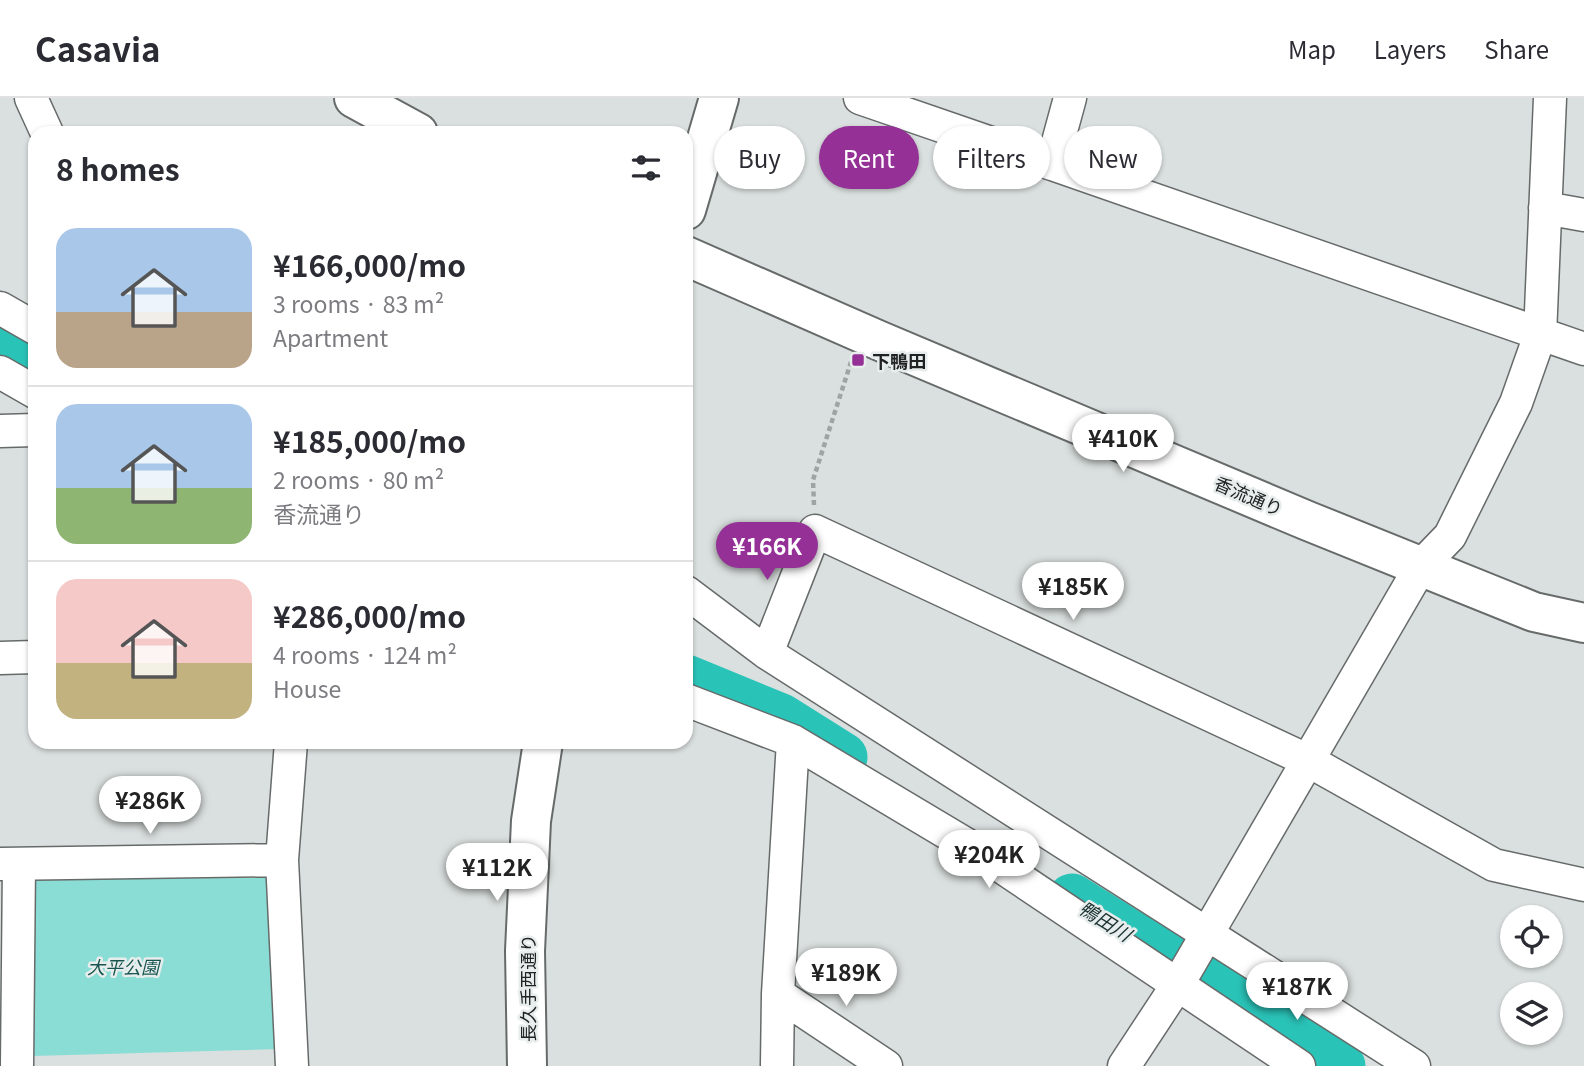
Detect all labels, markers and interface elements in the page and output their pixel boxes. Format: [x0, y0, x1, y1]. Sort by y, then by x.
text: Casavia [35, 24, 161, 72]
text: Map [1288, 31, 1336, 66]
text: Layers [1374, 31, 1446, 66]
text: Share [1484, 31, 1549, 66]
chip: Buy [714, 126, 805, 189]
chip: Rent [819, 126, 919, 189]
chip: Filters [933, 126, 1050, 189]
chip: New [1064, 126, 1162, 189]
text: 8 homes [56, 146, 180, 190]
icon: filters [627, 149, 665, 187]
text: ¥166,000/mo [273, 242, 466, 286]
icon: home [112, 256, 196, 340]
text: 3 rooms · 83 m² [273, 286, 444, 320]
text: Apartment [273, 320, 388, 354]
place label: 下鴨田 [872, 347, 926, 373]
marker: 下鴨田 [850, 352, 866, 368]
pin: ¥410K [1074, 414, 1172, 474]
text: ¥185,000/mo [273, 418, 466, 462]
text: ¥410K [1088, 420, 1158, 454]
icon: home [112, 432, 196, 516]
text: 2 rooms · 80 m² [273, 462, 444, 496]
street label: 香流通り [1211, 469, 1287, 521]
text: 香流通り [273, 496, 365, 530]
pin: ¥166K [718, 522, 816, 582]
text: ¥166K [732, 528, 802, 562]
pin: ¥185K [1024, 562, 1122, 622]
text: ¥185K [1038, 568, 1108, 602]
text: ¥286,000/mo [273, 593, 466, 637]
icon: home [112, 607, 196, 691]
text: 4 rooms · 124 m² [273, 637, 457, 671]
text: House [273, 671, 341, 705]
pin: ¥286K [101, 776, 199, 836]
text: ¥286K [115, 782, 185, 816]
pin: ¥204K [940, 830, 1038, 890]
text: ¥204K [954, 836, 1024, 870]
pin: ¥112K [448, 844, 546, 903]
text: ¥112K [462, 849, 532, 883]
water label: 鴨田川 [1075, 893, 1139, 948]
map controls [1500, 905, 1563, 1045]
button: locate [1500, 905, 1563, 968]
street label: 長久手西通り [514, 934, 540, 1042]
pin: ¥189K [797, 948, 895, 1008]
park label: 大平公園 [87, 953, 162, 979]
text: ¥189K [811, 954, 881, 988]
pin: ¥187K [1248, 962, 1346, 1022]
text: ¥187K [1262, 968, 1332, 1002]
button: layers [1500, 982, 1563, 1045]

